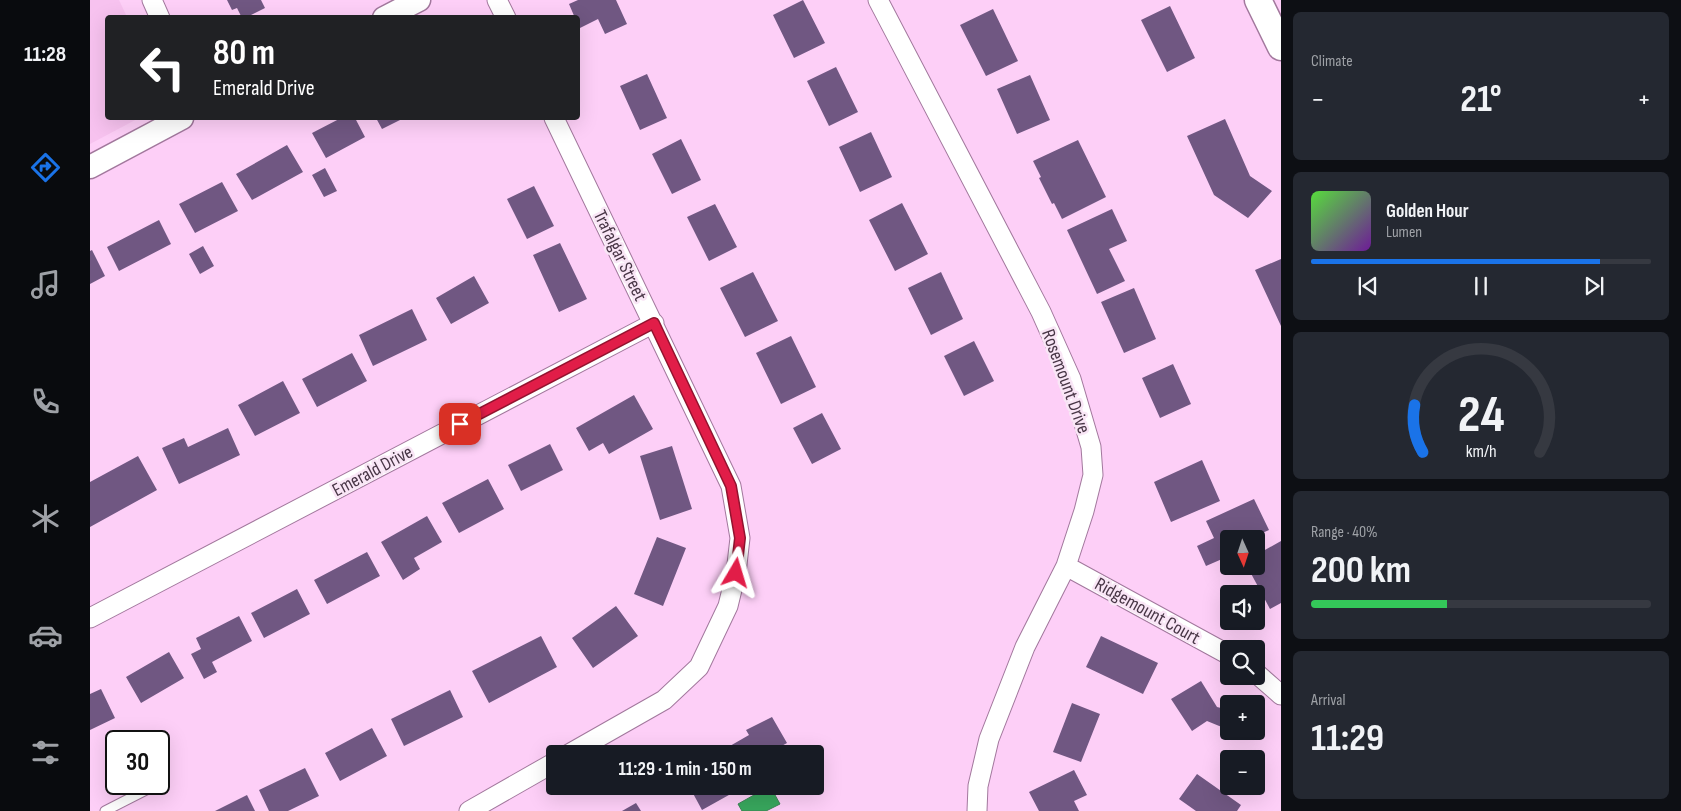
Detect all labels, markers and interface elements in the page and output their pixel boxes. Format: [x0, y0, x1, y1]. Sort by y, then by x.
text: 80 m [213, 32, 275, 75]
icon: left [130, 35, 195, 100]
text: 11:28 [24, 41, 66, 68]
text: Climate [1311, 52, 1353, 71]
text: Emerald Drive [213, 75, 315, 102]
text: 21° [1460, 77, 1502, 122]
text: − [1311, 83, 1325, 116]
text: + [1637, 83, 1651, 116]
icon: directions [28, 150, 63, 185]
text: Golden Hour [1386, 200, 1469, 223]
street label: Trafalgar Street [588, 207, 652, 305]
text: Lumen [1386, 223, 1422, 242]
icon: music [28, 267, 63, 302]
icon: previous [1354, 272, 1382, 300]
icon: pause [1467, 272, 1495, 300]
icon: next [1580, 272, 1608, 300]
street label: Rosemount Drive [1036, 326, 1095, 437]
icon: phone [28, 384, 63, 419]
text: 24 [1458, 384, 1504, 447]
pin [439, 403, 481, 445]
icon: arrive [446, 410, 474, 438]
street label: Emerald Drive [329, 441, 417, 502]
text: km/h [1466, 441, 1496, 462]
icon: climate [28, 501, 63, 536]
text: Range · 40% [1311, 523, 1378, 542]
north arrow [1220, 530, 1265, 575]
map controls [1220, 530, 1265, 795]
position arrow [709, 546, 761, 598]
text: 200 km [1311, 548, 1411, 593]
street label: Ridgemount Court [1091, 573, 1204, 650]
button: sound [1220, 585, 1265, 630]
icon: car [28, 618, 63, 653]
button: search [1220, 640, 1265, 685]
text: Arrival [1311, 691, 1345, 710]
button: + [1220, 695, 1265, 740]
text: 11:29 [1311, 716, 1384, 761]
speed limit sign: 30 [105, 730, 170, 795]
icon: filters [28, 735, 63, 770]
button: − [1220, 750, 1265, 795]
text: 11:29 · 1 min · 150 m [618, 758, 752, 781]

